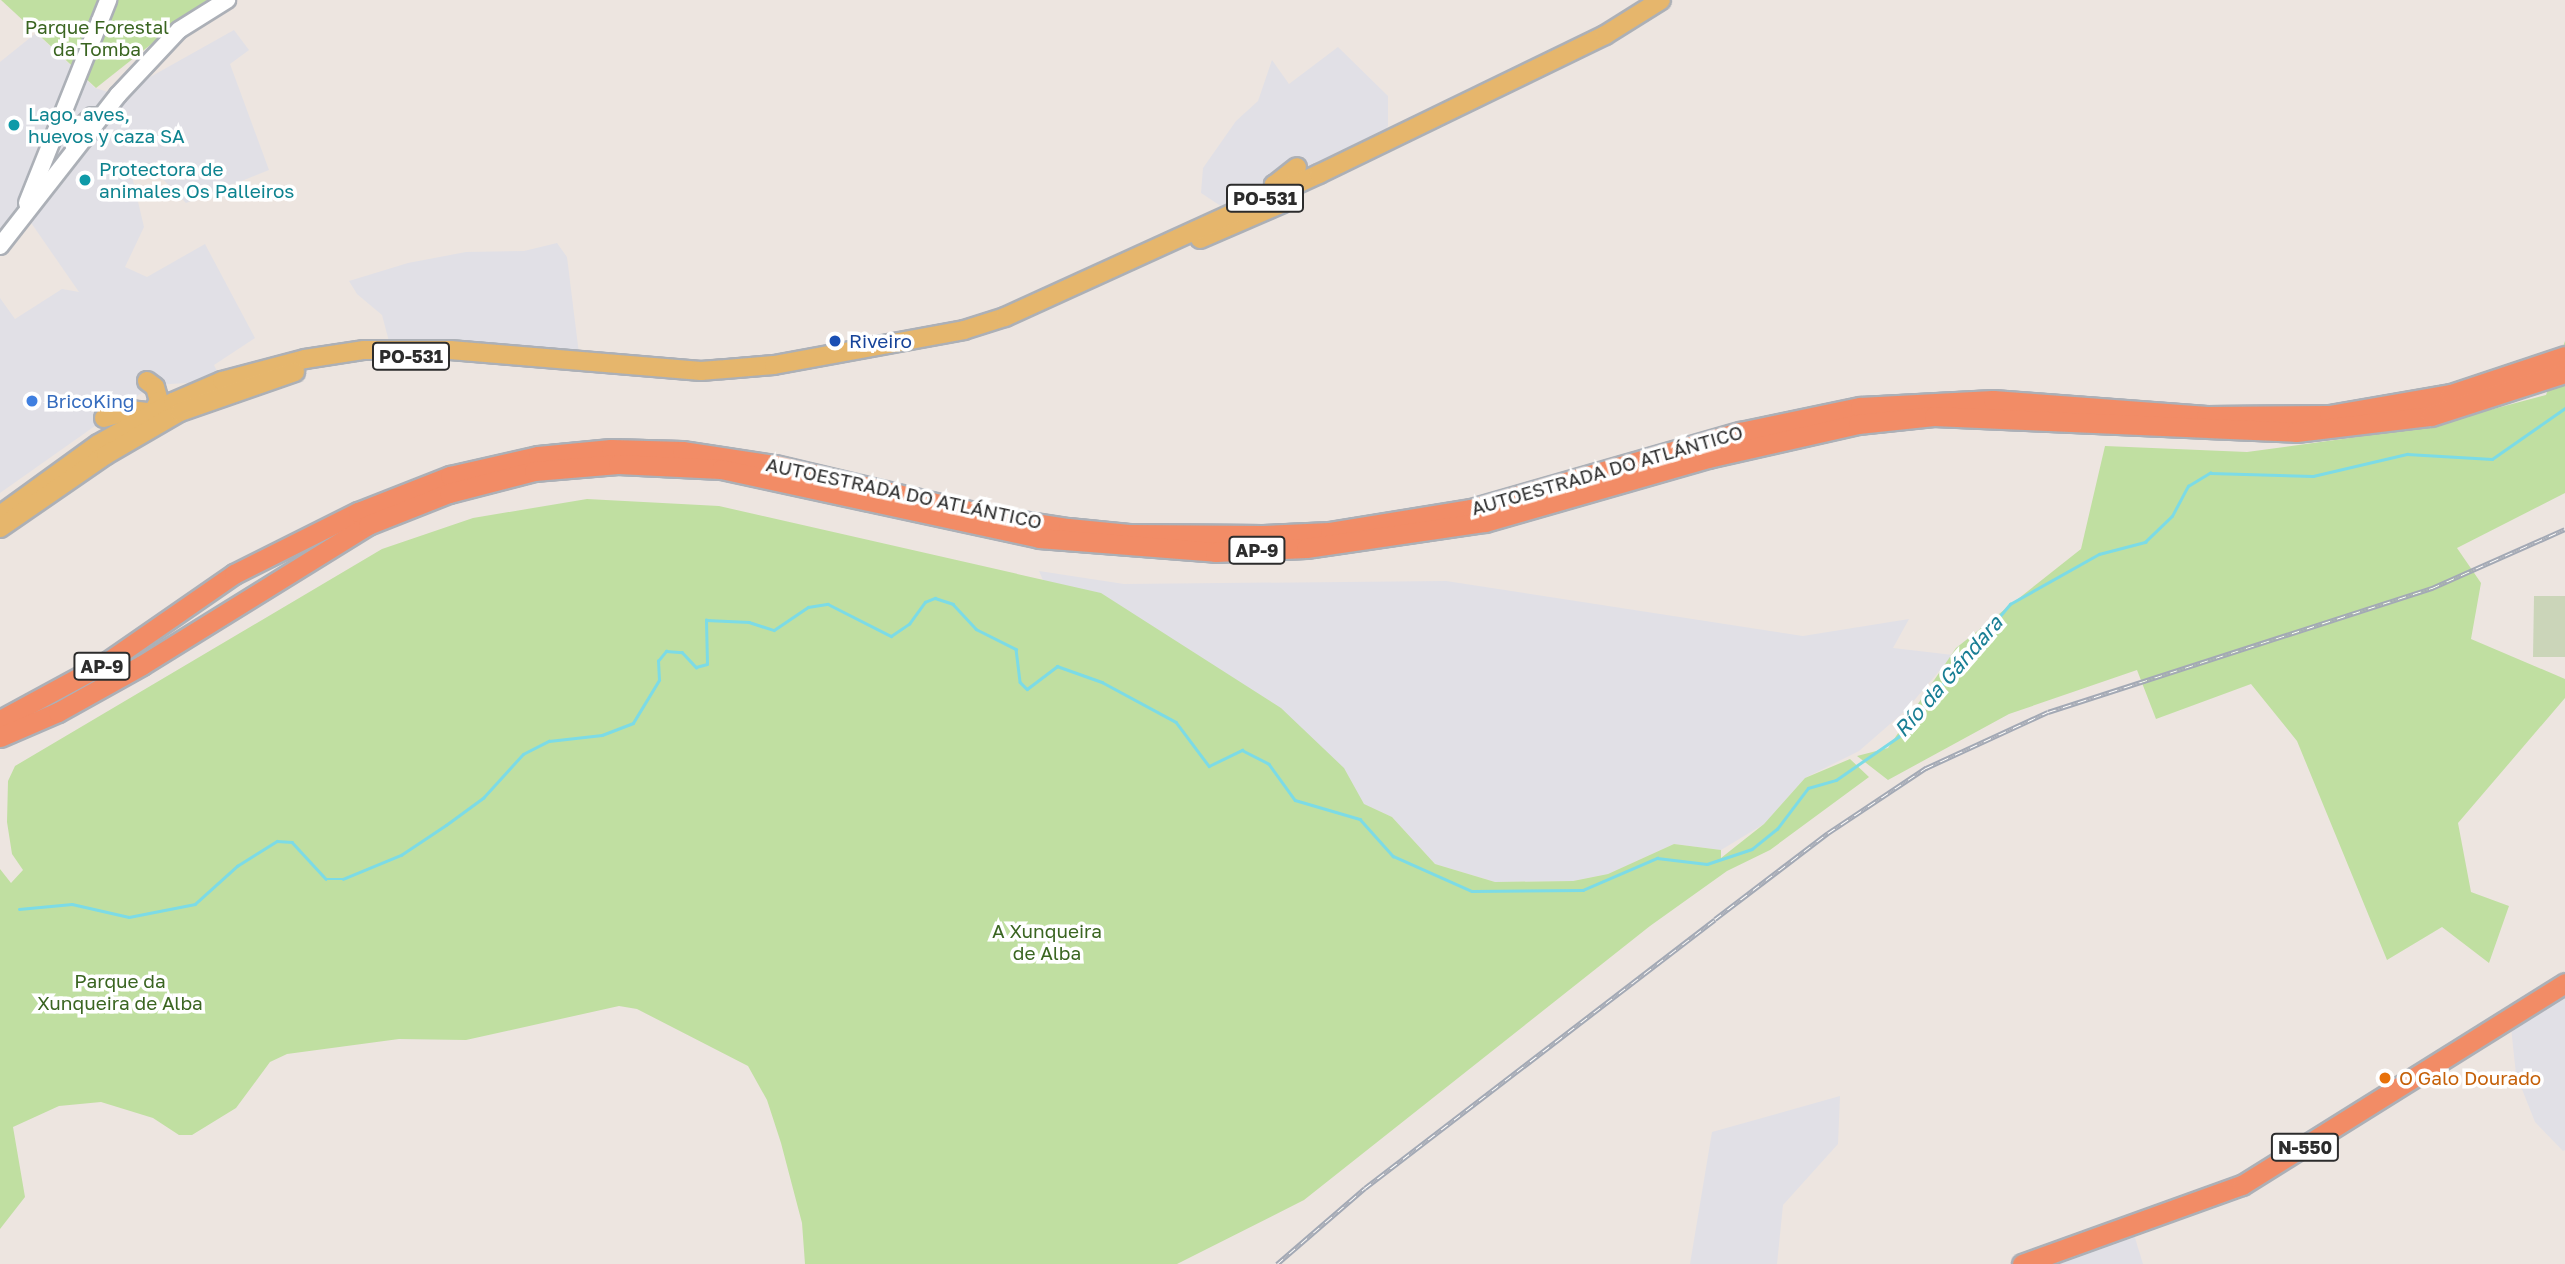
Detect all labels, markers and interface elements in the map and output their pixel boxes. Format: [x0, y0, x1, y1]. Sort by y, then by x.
park label: Parque Forestal da Tomba [25, 16, 169, 60]
place label: Lago, aves, huevos y caza SA [28, 103, 185, 147]
marker: Lago, aves, huevos y caza SA [6, 117, 22, 133]
place label: Protectora de animales Os Palleiros [99, 158, 294, 202]
marker: Protectora de animales Os Palleiros [77, 172, 93, 188]
road number: PO-531 [1225, 183, 1305, 212]
place label: Riveiro [849, 330, 912, 352]
marker: Riveiro [827, 333, 843, 349]
road number: PO-531 [371, 342, 451, 370]
place label: BricoKing [46, 390, 135, 412]
marker: BricoKing [24, 393, 40, 409]
street label: AUTOESTRADA DO ATLÁNTICO [1469, 420, 1745, 520]
street label: AUTOESTRADA DO ATLÁNTICO [764, 453, 1044, 533]
road number: AP-9 [1227, 536, 1287, 564]
water label: Río da Gándara [1889, 610, 2007, 742]
road number: AP-9 [72, 652, 132, 680]
park label: A Xunqueira de Alba [992, 920, 1102, 964]
park label: Parque da Xunqueira de Alba [37, 970, 203, 1014]
place label: O Galo Dourado [2399, 1067, 2541, 1089]
marker: O Galo Dourado [2377, 1070, 2393, 1086]
road number: N-550 [2270, 1132, 2340, 1162]

